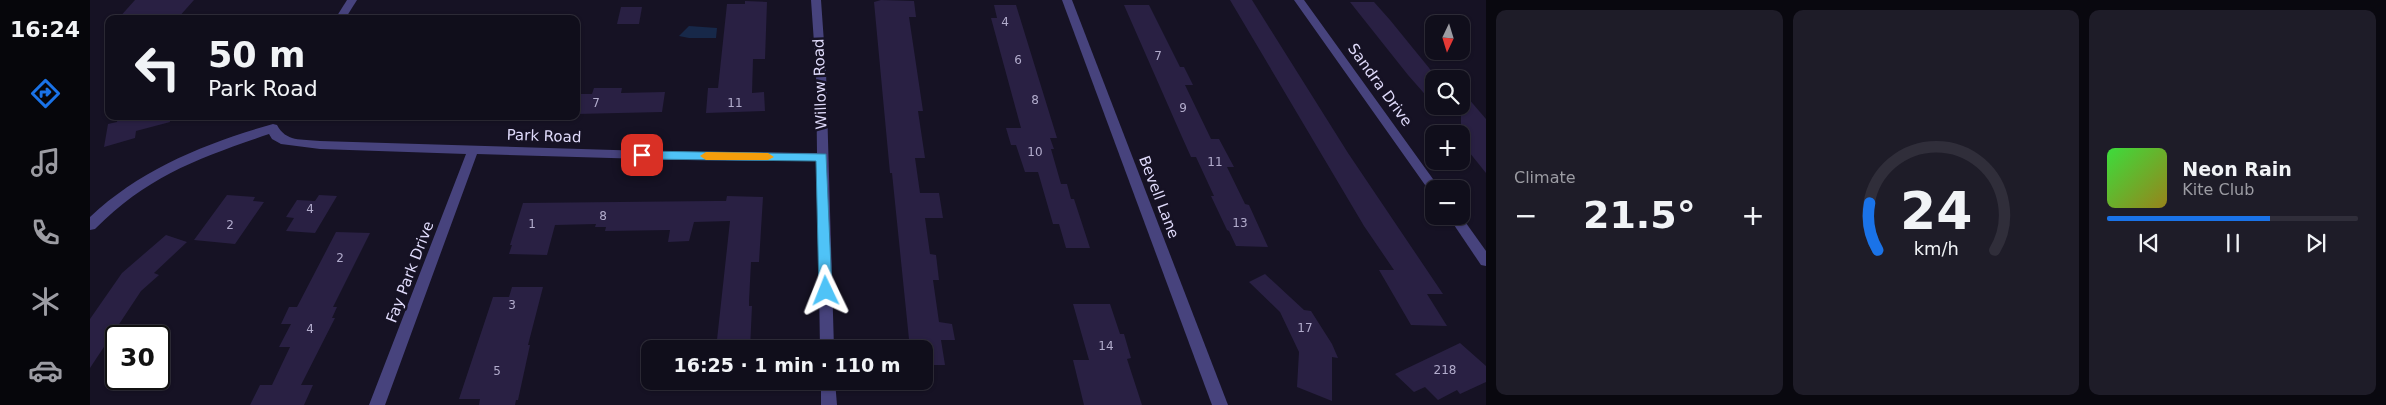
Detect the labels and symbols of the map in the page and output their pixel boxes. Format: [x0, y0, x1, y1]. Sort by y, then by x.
house number: 4 [1001, 15, 1009, 29]
north arrow [1425, 15, 1470, 60]
street label: Willow Road [809, 38, 831, 130]
street label: Sandra Drive [1344, 40, 1416, 130]
house number: 7 [1154, 49, 1162, 63]
house number: 6 [1014, 53, 1022, 67]
house number: 8 [1031, 93, 1039, 107]
house number: 7 [592, 96, 600, 110]
house number: 11 [727, 96, 743, 110]
house number: 9 [1179, 101, 1187, 115]
street label: Park Road [506, 126, 582, 146]
pin [621, 134, 663, 176]
house number: 10 [1027, 145, 1043, 159]
street label: Bevell Lane [1135, 153, 1183, 241]
house number: 11 [1207, 155, 1223, 169]
house number: 4 [306, 202, 314, 216]
house number: 8 [599, 209, 607, 223]
house number: 13 [1232, 216, 1248, 230]
house number: 1 [528, 217, 536, 231]
house number: 2 [226, 218, 234, 232]
street label: Fay Park Drive [382, 219, 438, 325]
house number: 2 [336, 251, 344, 265]
position arrow [799, 264, 851, 316]
house number: 3 [508, 298, 516, 312]
house number: 17 [1297, 321, 1313, 335]
house number: 4 [306, 322, 314, 336]
speed limit sign: 30 [105, 325, 170, 390]
house number: 14 [1098, 339, 1114, 353]
house number: 218 [1434, 363, 1456, 377]
house number: 5 [493, 364, 501, 378]

